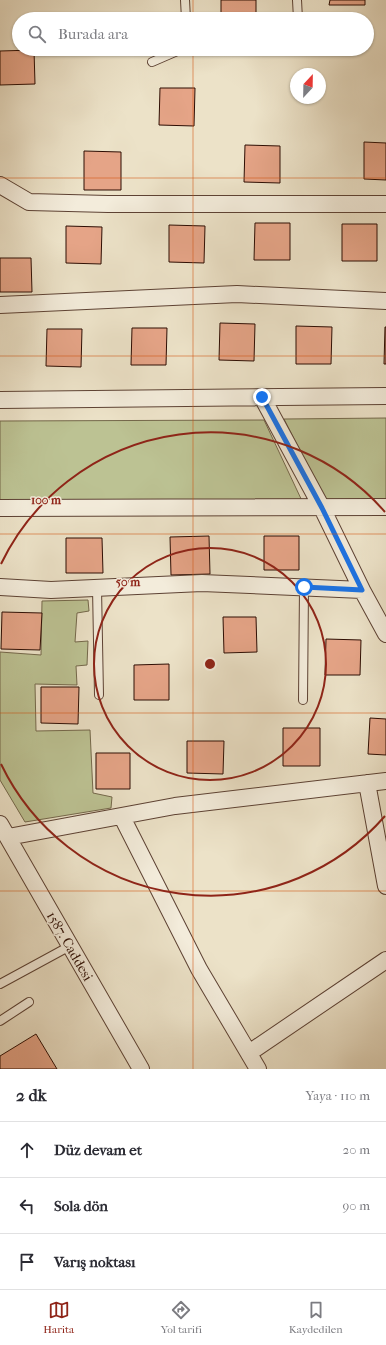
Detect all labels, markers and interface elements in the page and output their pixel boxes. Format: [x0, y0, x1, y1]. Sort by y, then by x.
search box [12, 12, 374, 56]
icon: search [26, 23, 48, 45]
text: Burada ara [58, 25, 128, 43]
north arrow [290, 68, 326, 104]
route end [253, 388, 271, 406]
text: 100 m [31, 493, 62, 507]
text: 50 m [116, 575, 141, 589]
route start [295, 578, 313, 596]
centre of rings [203, 657, 217, 671]
street label: 1587. Caddesi [43, 908, 96, 984]
text: 2 dk [16, 1085, 46, 1105]
text: Yaya · 110 m [305, 1088, 370, 1103]
icon: ahead [16, 1139, 38, 1161]
text: Düz devam et [54, 1141, 142, 1159]
text: 20 m [343, 1142, 370, 1157]
icon: left [16, 1195, 38, 1217]
text: Sola dön [54, 1197, 108, 1215]
text: 90 m [342, 1198, 370, 1213]
icon: arrive [16, 1251, 38, 1273]
text: Varış noktası [54, 1253, 135, 1271]
tab: Harita [43, 1299, 74, 1336]
tab: Yol tarifi [161, 1299, 202, 1336]
tab: Kaydedilen [289, 1299, 343, 1336]

